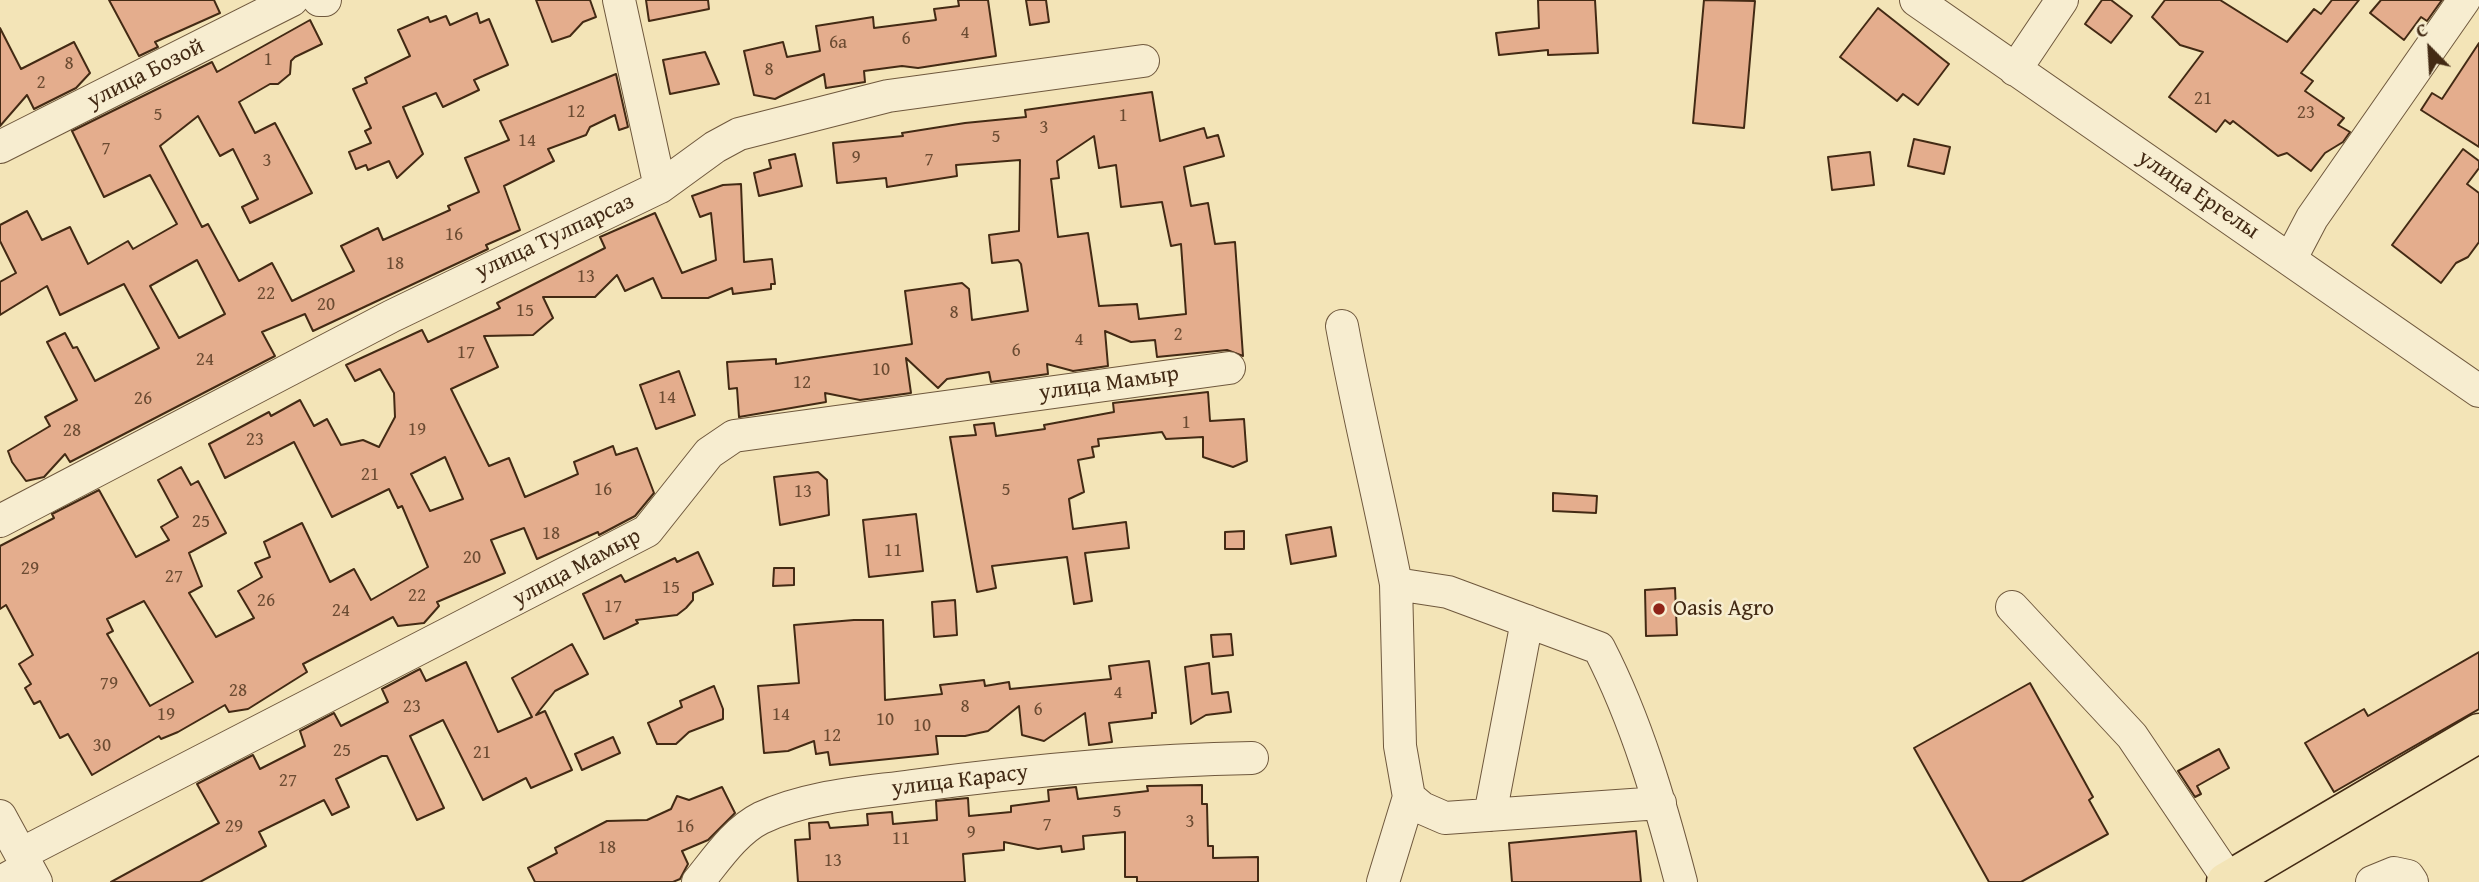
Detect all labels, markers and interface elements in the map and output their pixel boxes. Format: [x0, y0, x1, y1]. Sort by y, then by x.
north arrow [2395, 14, 2465, 84]
text: С [2411, 15, 2432, 45]
house number: 4 [960, 22, 970, 44]
house number: 6 [901, 28, 911, 50]
house number: 6а [829, 32, 847, 54]
street label: улица Бозой [83, 33, 209, 115]
house number: 1 [263, 49, 273, 71]
house number: 8 [64, 53, 74, 75]
house number: 8 [764, 59, 774, 81]
house number: 2 [36, 72, 46, 94]
house number: 21 [2194, 88, 2212, 110]
house number: 12 [567, 101, 585, 123]
house number: 23 [2297, 102, 2315, 124]
house number: 5 [153, 104, 163, 126]
house number: 1 [1118, 105, 1128, 127]
house number: 3 [1039, 117, 1049, 139]
house number: 5 [991, 126, 1001, 148]
house number: 14 [518, 130, 536, 152]
house number: 7 [101, 138, 111, 160]
street label: улица Ергелы [2132, 144, 2264, 246]
house number: 9 [851, 147, 861, 169]
house number: 7 [924, 149, 934, 171]
house number: 3 [262, 150, 272, 172]
street label: улица Тулпарсаз [471, 188, 639, 286]
house number: 16 [445, 224, 463, 246]
house number: 18 [386, 253, 404, 275]
house number: 13 [577, 266, 595, 288]
house number: 22 [257, 283, 275, 305]
house number: 20 [317, 294, 335, 316]
house number: 15 [516, 300, 534, 322]
house number: 8 [949, 302, 959, 324]
house number: 2 [1173, 324, 1183, 346]
house number: 4 [1074, 329, 1084, 351]
house number: 6 [1011, 340, 1021, 362]
house number: 17 [457, 342, 475, 364]
house number: 24 [196, 349, 214, 371]
house number: 10 [872, 359, 890, 381]
street label: улица Мамыр [1037, 361, 1181, 407]
house number: 12 [793, 372, 811, 394]
house number: 14 [658, 387, 676, 409]
house number: 26 [134, 388, 152, 410]
house number: 1 [1181, 412, 1191, 434]
house number: 19 [408, 419, 426, 441]
house number: 28 [63, 420, 81, 442]
house number: 23 [246, 429, 264, 451]
house number: 21 [361, 464, 379, 486]
house number: 16 [594, 479, 612, 501]
house number: 5 [1001, 479, 1011, 501]
house number: 13 [794, 481, 812, 503]
house number: 25 [192, 511, 210, 533]
street label: улица Мамыр [508, 523, 646, 613]
house number: 18 [542, 523, 560, 545]
house number: 11 [884, 540, 902, 562]
house number: 20 [463, 547, 481, 569]
house number: 29 [21, 558, 39, 580]
house number: 27 [165, 566, 183, 588]
house number: 15 [662, 577, 680, 599]
house number: 22 [408, 585, 426, 607]
house number: 26 [257, 590, 275, 612]
place label: Oasis Agro [1673, 595, 1774, 623]
house number: 17 [604, 596, 622, 618]
house number: 24 [332, 600, 350, 622]
marker: Oasis Agro [1651, 601, 1667, 617]
house number: 79 [100, 673, 118, 695]
house number: 28 [229, 680, 247, 702]
house number: 4 [1113, 682, 1123, 704]
house number: 23 [403, 696, 421, 718]
house number: 8 [960, 696, 970, 718]
house number: 6 [1033, 699, 1043, 721]
house number: 19 [157, 704, 175, 726]
house number: 14 [772, 704, 790, 726]
house number: 10 [876, 709, 894, 731]
house number: 10 [913, 715, 931, 737]
house number: 12 [823, 725, 841, 747]
house number: 30 [93, 735, 111, 757]
house number: 25 [333, 740, 351, 762]
house number: 21 [473, 742, 491, 764]
street label: улица Карасу [890, 759, 1030, 803]
house number: 27 [279, 770, 297, 792]
house number: 5 [1112, 801, 1122, 823]
house number: 3 [1185, 811, 1195, 833]
house number: 7 [1042, 814, 1052, 836]
house number: 29 [225, 816, 243, 838]
house number: 16 [676, 816, 694, 838]
house number: 9 [966, 822, 976, 844]
house number: 11 [892, 828, 910, 850]
house number: 18 [598, 837, 616, 859]
house number: 13 [824, 850, 842, 872]

